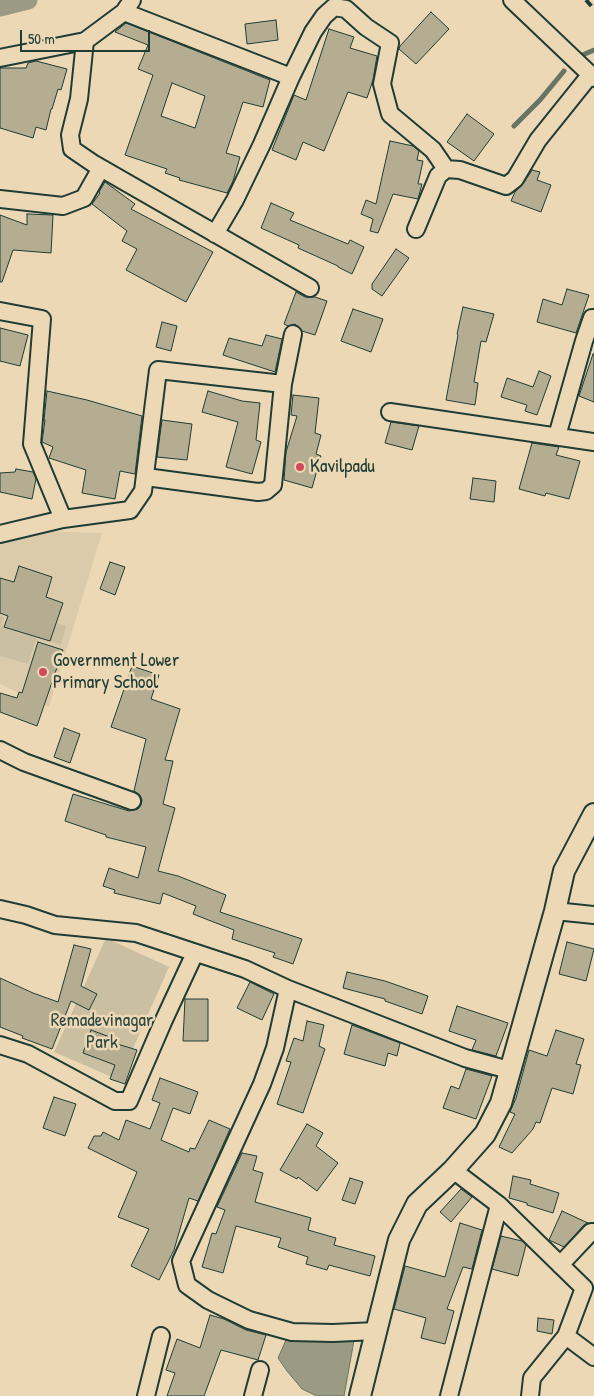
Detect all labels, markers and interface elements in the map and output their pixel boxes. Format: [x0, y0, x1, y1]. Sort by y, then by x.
scale bar [22, 20, 152, 52]
text: 50 m [28, 28, 55, 49]
place label: Kavilpadu [310, 456, 375, 478]
marker: Kavilpadu [294, 461, 306, 473]
place label: Government Lower Primary School [53, 650, 179, 694]
marker: Government Lower Primary School [37, 666, 49, 678]
park label: Remadevinagar Park [51, 1010, 153, 1054]

